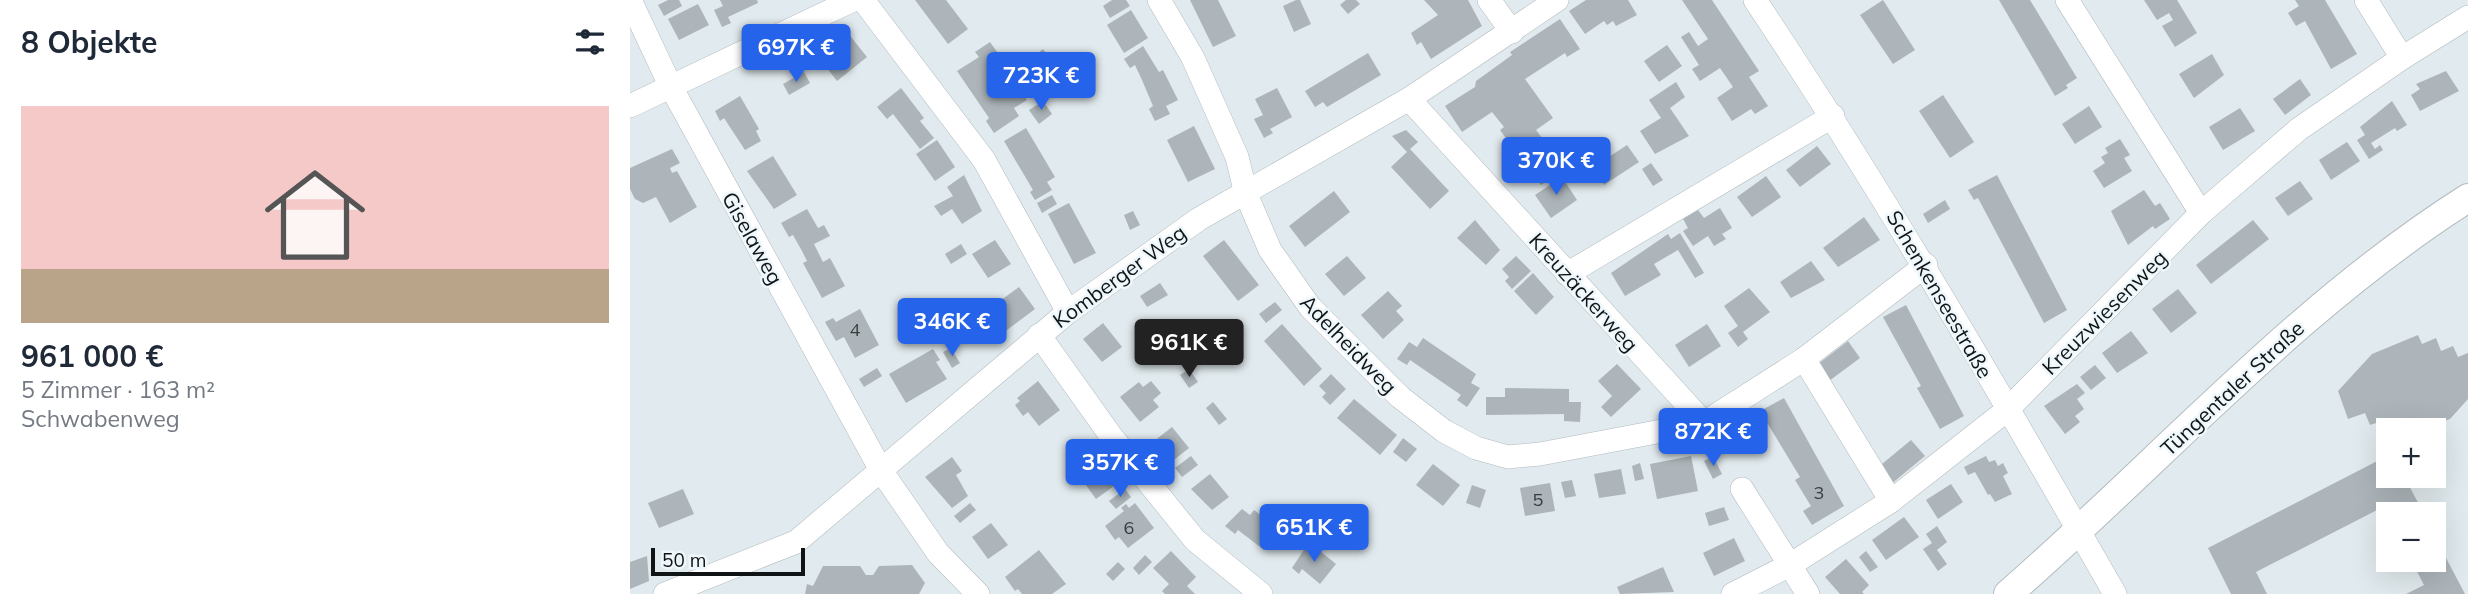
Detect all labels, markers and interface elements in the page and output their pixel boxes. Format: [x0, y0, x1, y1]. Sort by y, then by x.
text: 8 Objekte [21, 23, 157, 61]
icon: filters [571, 23, 609, 61]
pin: 697K € [739, 24, 853, 84]
text: 697K € [758, 32, 834, 61]
pin: 723K € [984, 52, 1098, 112]
text: 723K € [1003, 60, 1079, 89]
pin: 370K € [1499, 138, 1613, 197]
text: 370K € [1518, 145, 1594, 174]
icon: home [252, 152, 378, 278]
street label: Giselaweg [717, 187, 789, 289]
street label: Schenkenseestraße [1881, 205, 1999, 383]
street label: Komberger Weg [1047, 219, 1191, 333]
street label: Kreuzäckerweg [1524, 227, 1644, 357]
street label: Kreuzwiesenweg [2036, 244, 2172, 380]
street label: Adelheidweg [1295, 289, 1403, 399]
pin: 346K € [895, 298, 1009, 358]
text: 346K € [914, 306, 990, 335]
street label: Tüngentaler Straße [2155, 315, 2309, 461]
house number: 4 [850, 318, 861, 341]
pin: 961K € [1132, 320, 1246, 379]
text: 961K € [1151, 327, 1227, 356]
text: 961 000 € [21, 337, 163, 375]
text: 5 Zimmer · 163 m² [21, 375, 215, 404]
text: Schwabenweg [21, 404, 180, 433]
pin: 872K € [1656, 408, 1770, 468]
text: 872K € [1675, 416, 1751, 445]
map controls [2376, 418, 2446, 572]
button: + [2376, 418, 2446, 488]
pin: 357K € [1063, 440, 1177, 499]
text: 357K € [1082, 447, 1158, 476]
house number: 3 [1814, 481, 1824, 504]
house number: 5 [1533, 488, 1544, 511]
button: − [2376, 502, 2446, 572]
pin: 651K € [1257, 504, 1371, 564]
text: 651K € [1276, 512, 1352, 541]
house number: 6 [1124, 516, 1134, 539]
scale bar [651, 545, 805, 577]
text: 50 m [662, 548, 706, 572]

